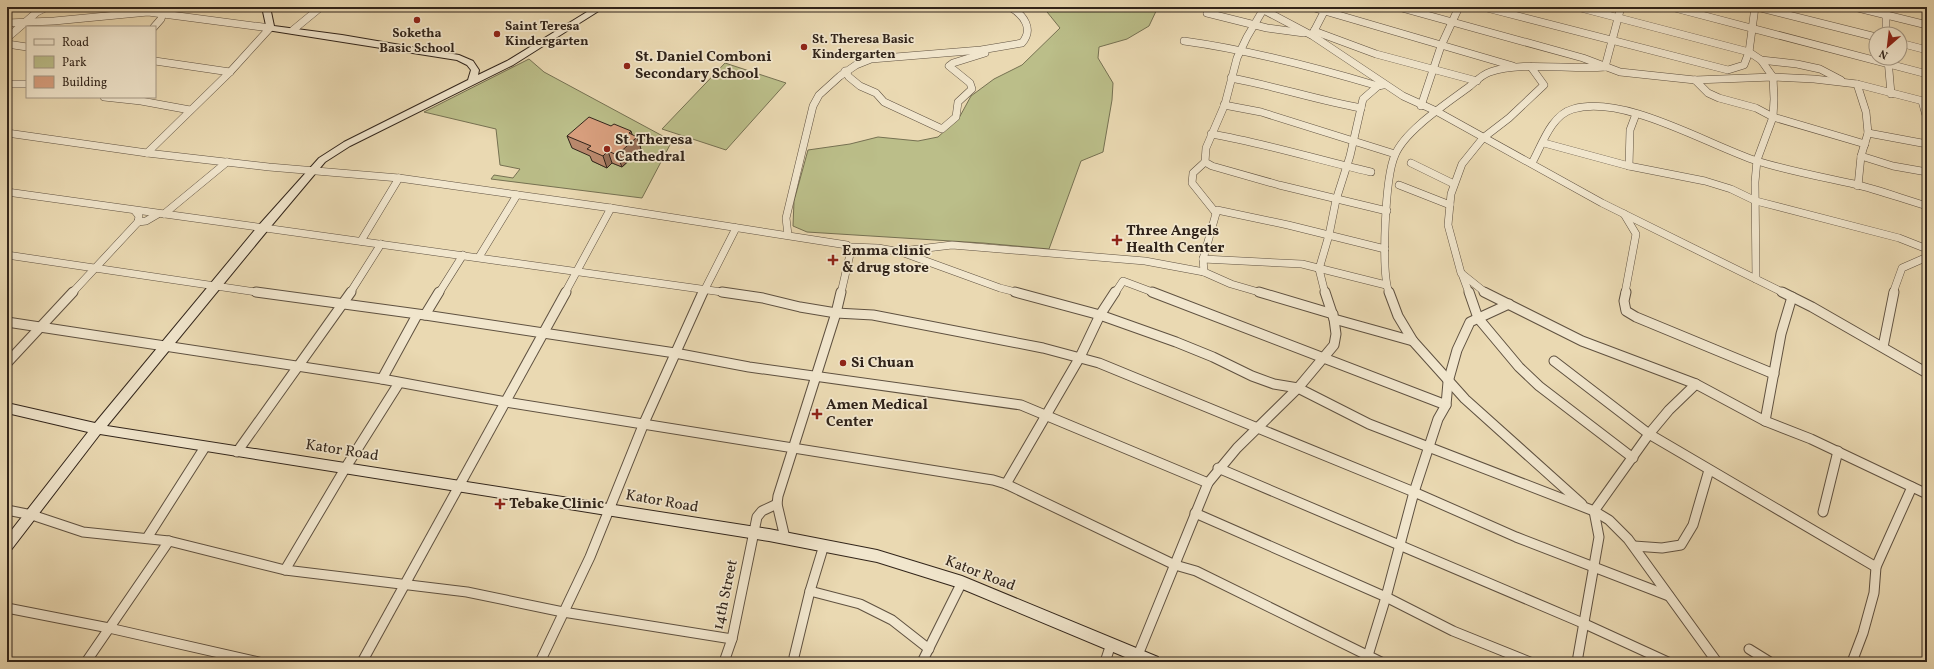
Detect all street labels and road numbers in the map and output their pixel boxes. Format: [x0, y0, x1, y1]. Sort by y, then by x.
street label: Kator Road [304, 435, 380, 467]
street label: Kator Road [624, 485, 700, 519]
street label: Kator Road [942, 551, 1018, 597]
street label: 14th Street [708, 558, 744, 632]

